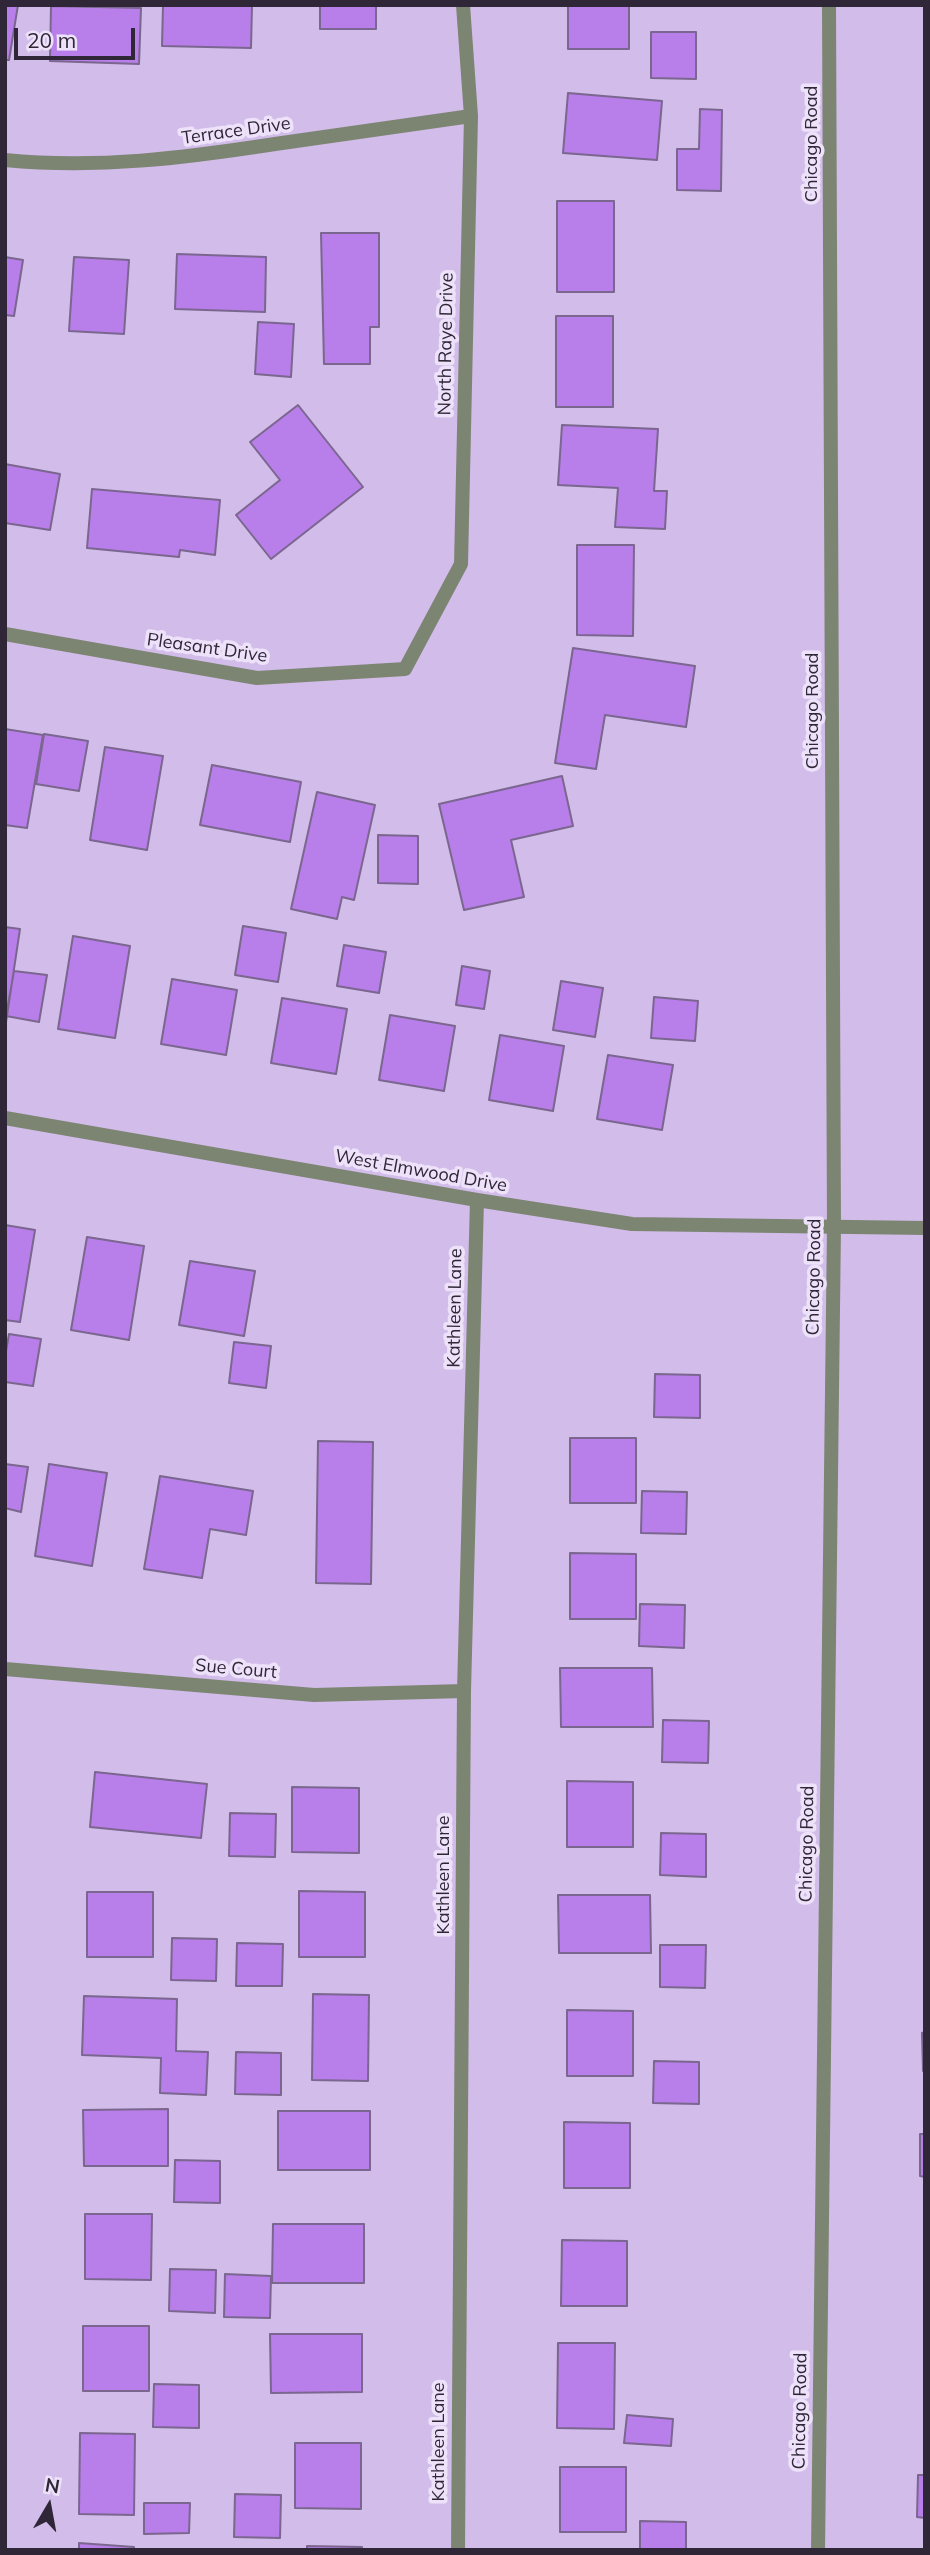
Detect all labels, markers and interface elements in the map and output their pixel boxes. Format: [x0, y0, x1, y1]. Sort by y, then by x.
scale bar [18, 14, 138, 58]
text: 20 m [27, 27, 76, 53]
street label: Chicago Road [801, 86, 823, 202]
street label: Terrace Drive [180, 113, 292, 149]
street label: North Raye Drive [434, 272, 458, 416]
street label: Pleasant Drive [145, 629, 269, 667]
street label: Chicago Road [802, 653, 824, 769]
street label: West Elmwood Drive [333, 1145, 509, 1197]
street label: Chicago Road [802, 1218, 826, 1336]
street label: Kathleen Lane [443, 1248, 467, 1368]
street label: Sue Court [194, 1655, 278, 1683]
street label: Chicago Road [795, 1785, 819, 1903]
street label: Kathleen Lane [433, 1815, 455, 1935]
street label: Chicago Road [788, 2352, 812, 2470]
street label: Kathleen Lane [428, 2382, 450, 2502]
north arrow [14, 2471, 84, 2541]
text: N [43, 2472, 62, 2498]

